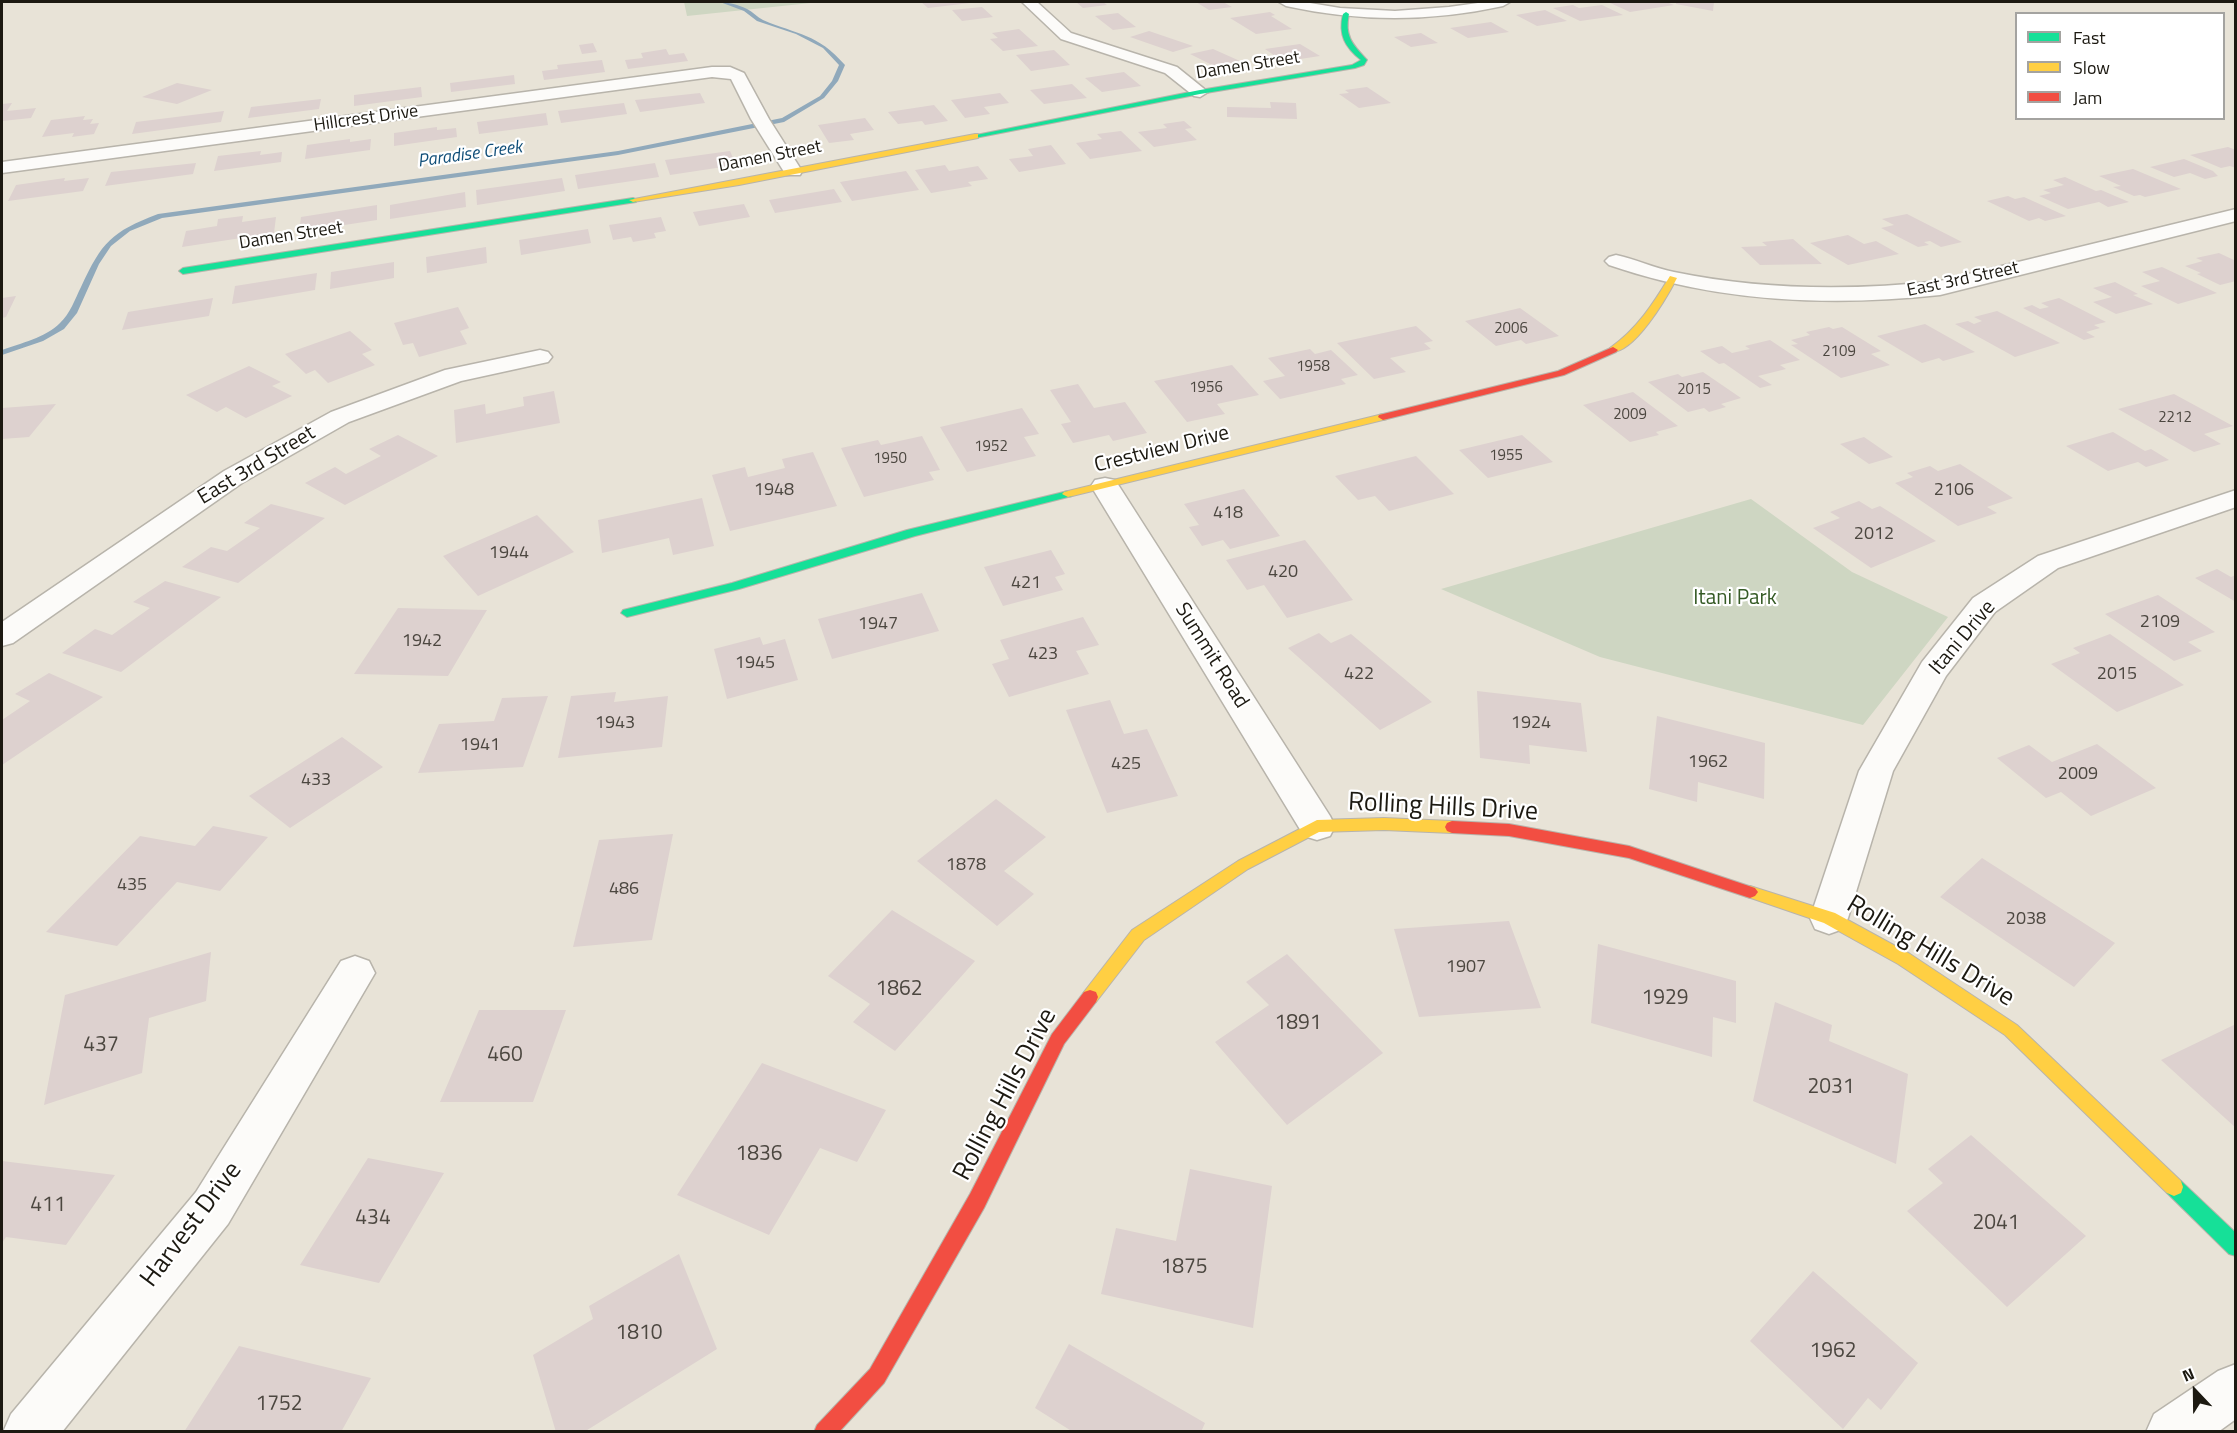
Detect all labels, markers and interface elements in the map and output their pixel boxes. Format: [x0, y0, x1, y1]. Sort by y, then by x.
legend [2015, 12, 2225, 120]
text: Fast [2073, 24, 2106, 51]
street label: Damen Street [1195, 47, 1301, 85]
text: Slow [2073, 54, 2110, 81]
text: Jam [2073, 84, 2102, 111]
street label: Hillcrest Drive [312, 101, 420, 137]
street label: Damen Street [717, 136, 823, 178]
water label: Paradise Creek [416, 137, 524, 173]
street label: Damen Street [238, 217, 344, 255]
street label: East 3rd Street [1905, 258, 2021, 302]
house number: 2006 [1494, 320, 1528, 338]
house number: 2109 [1822, 343, 1856, 361]
house number: 1958 [1296, 358, 1330, 376]
house number: 1956 [1189, 379, 1223, 397]
house number: 2015 [1677, 381, 1711, 399]
house number: 2009 [1613, 406, 1647, 424]
house number: 2212 [2158, 409, 2192, 427]
street label: East 3rd Street [194, 421, 320, 511]
street label: Crestview Drive [1092, 421, 1232, 479]
house number: 1952 [974, 438, 1008, 456]
house number: 1955 [1489, 447, 1523, 465]
house number: 1950 [873, 450, 907, 468]
house number: 1948 [754, 480, 794, 502]
house number: 2106 [1934, 480, 1974, 502]
house number: 418 [1213, 503, 1243, 525]
house number: 2012 [1854, 524, 1894, 546]
house number: 1944 [489, 543, 529, 565]
house number: 420 [1268, 562, 1298, 584]
house number: 421 [1011, 573, 1041, 595]
park label: Itani Park [1693, 586, 1777, 612]
street label: Itani Drive [1925, 596, 2001, 680]
street label: Summit Road [1169, 599, 1253, 713]
house number: 2109 [2140, 612, 2180, 634]
house number: 1947 [858, 614, 898, 636]
house number: 1942 [402, 631, 442, 653]
house number: 423 [1028, 644, 1058, 666]
house number: 1945 [735, 653, 775, 675]
house number: 422 [1344, 664, 1374, 686]
house number: 2015 [2097, 664, 2137, 686]
house number: 1943 [595, 713, 635, 735]
house number: 1924 [1511, 713, 1551, 735]
house number: 1941 [460, 735, 500, 757]
house number: 1962 [1688, 752, 1728, 774]
house number: 425 [1111, 754, 1141, 776]
house number: 2009 [2058, 764, 2098, 786]
house number: 433 [301, 770, 331, 792]
street label: Rolling Hills Drive [1347, 787, 1539, 829]
house number: 1878 [946, 855, 986, 877]
house number: 435 [117, 875, 147, 897]
house number: 486 [609, 879, 639, 901]
street label: Rolling Hills Drive [1840, 890, 2020, 1014]
house number: 2038 [2006, 909, 2046, 931]
house number: 1907 [1446, 957, 1486, 979]
house number: 1862 [875, 977, 923, 1003]
house number: 1929 [1641, 986, 1689, 1012]
street label: Rolling Hills Drive [948, 1004, 1064, 1186]
house number: 1891 [1274, 1011, 1322, 1037]
house number: 437 [83, 1033, 119, 1059]
house number: 460 [487, 1043, 523, 1069]
house number: 2031 [1807, 1075, 1855, 1101]
house number: 1836 [735, 1142, 783, 1168]
street label: Harvest Drive [135, 1156, 249, 1294]
house number: 411 [30, 1193, 66, 1219]
house number: 434 [355, 1206, 391, 1232]
house number: 2041 [1972, 1211, 2020, 1237]
house number: 1875 [1160, 1255, 1208, 1281]
house number: 1810 [615, 1321, 663, 1347]
house number: 1962 [1809, 1339, 1857, 1365]
north arrow [2165, 1361, 2225, 1421]
text: N [2179, 1361, 2198, 1388]
house number: 1752 [255, 1392, 303, 1418]

